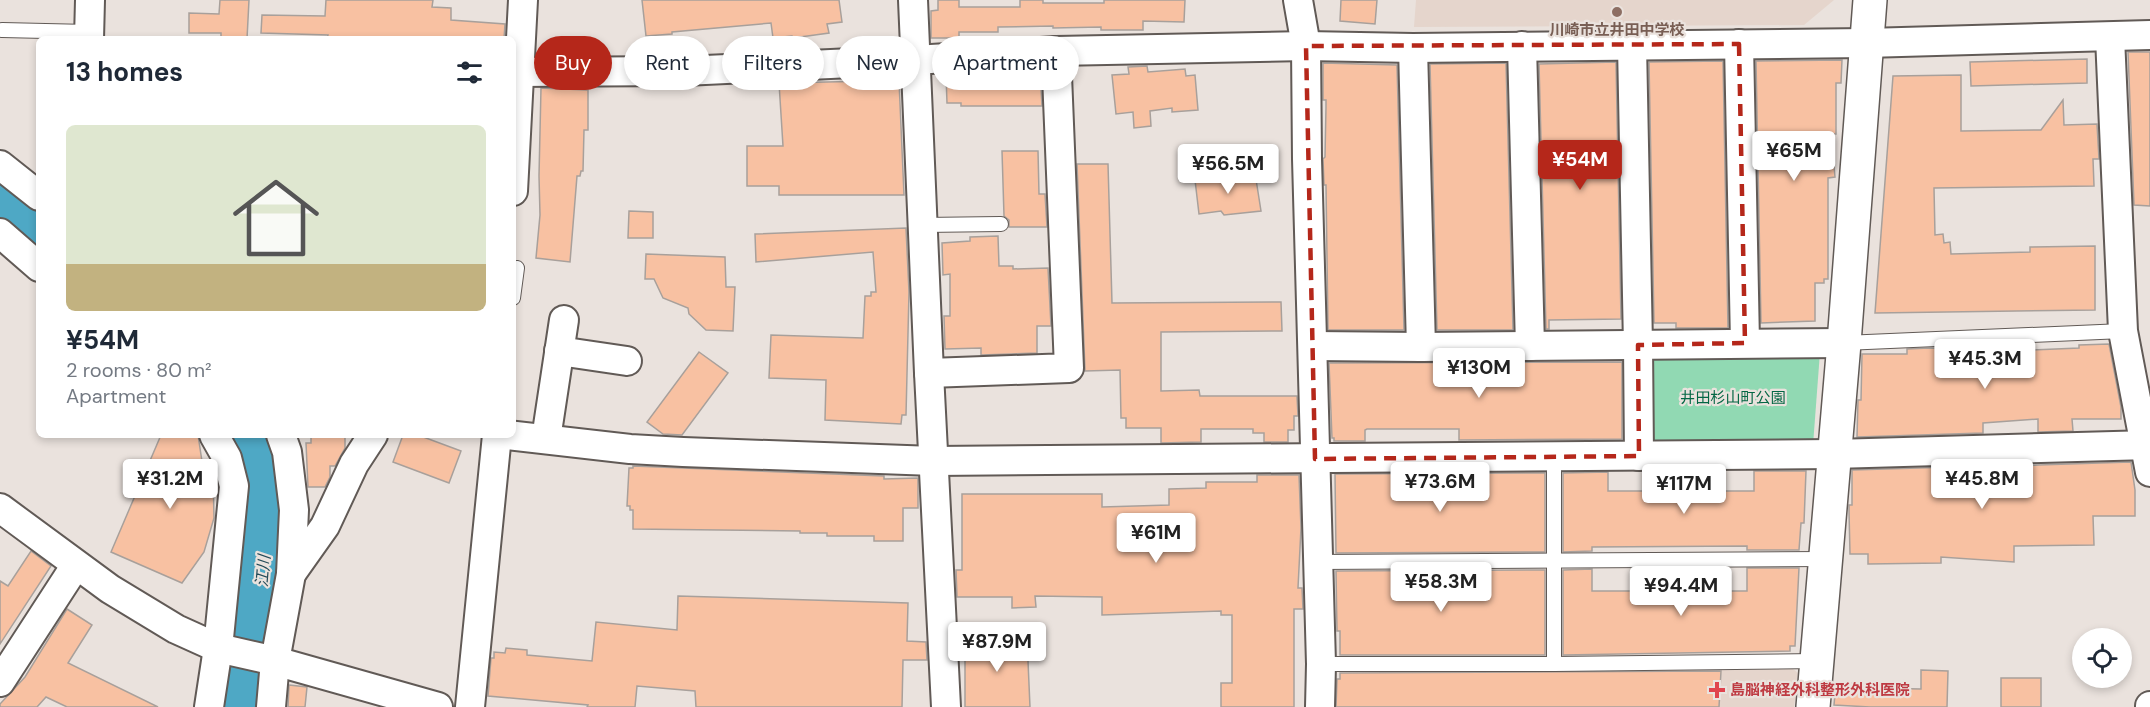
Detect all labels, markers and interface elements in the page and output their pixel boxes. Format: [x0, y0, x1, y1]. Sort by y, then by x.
marker: 川崎市立井田中学校 [1610, 5, 1624, 19]
place label: 川崎市立井田中学校 [1549, 20, 1685, 40]
chip: Buy [534, 36, 612, 90]
chip: Rent [624, 36, 710, 90]
chip: Filters [722, 36, 824, 90]
chip: New [836, 36, 920, 90]
chip: Apartment [932, 36, 1079, 90]
text: 13 homes [66, 55, 183, 89]
icon: filters [453, 56, 486, 89]
pin: ¥65M [1758, 131, 1830, 182]
text: ¥65M [1766, 137, 1822, 163]
pin: ¥54M [1544, 140, 1616, 191]
pin: ¥56.5M [1179, 144, 1277, 195]
text: ¥54M [1552, 146, 1608, 172]
text: ¥56.5M [1192, 150, 1264, 176]
icon: home [222, 164, 330, 272]
text: ¥54M [66, 323, 139, 357]
pin: ¥45.3M [1936, 339, 2034, 390]
text: ¥45.3M [1948, 345, 2022, 371]
pin: ¥130M [1437, 348, 1521, 399]
text: ¥130M [1447, 354, 1511, 380]
text: 2 rooms · 80 m² [66, 357, 212, 383]
text: Apartment [66, 383, 166, 409]
park label: 井田杉山町公園 [1680, 388, 1786, 408]
pin: ¥31.2M [121, 459, 219, 510]
pin: ¥45.8M [1933, 459, 2031, 510]
pin: ¥73.6M [1391, 462, 1489, 513]
pin: ¥117M [1642, 464, 1726, 515]
text: ¥31.2M [137, 465, 203, 491]
text: ¥45.8M [1945, 465, 2019, 491]
text: ¥73.6M [1405, 468, 1475, 494]
text: ¥117M [1656, 470, 1712, 496]
pin: ¥61M [1120, 513, 1192, 564]
text: ¥61M [1131, 519, 1181, 545]
water label: 江川 [251, 552, 275, 588]
pin: ¥58.3M [1392, 562, 1490, 613]
pin: ¥94.4M [1632, 566, 1730, 617]
text: ¥58.3M [1405, 568, 1477, 594]
text: ¥94.4M [1644, 572, 1718, 598]
pin: ¥87.9M [948, 622, 1046, 673]
text: ¥87.9M [962, 628, 1032, 654]
map controls [2072, 628, 2132, 688]
button: locate [2072, 628, 2132, 688]
place label: 島脳神経外科整形外科医院 [1730, 680, 1910, 700]
marker: 島脳神経外科整形外科医院 [1708, 681, 1726, 699]

